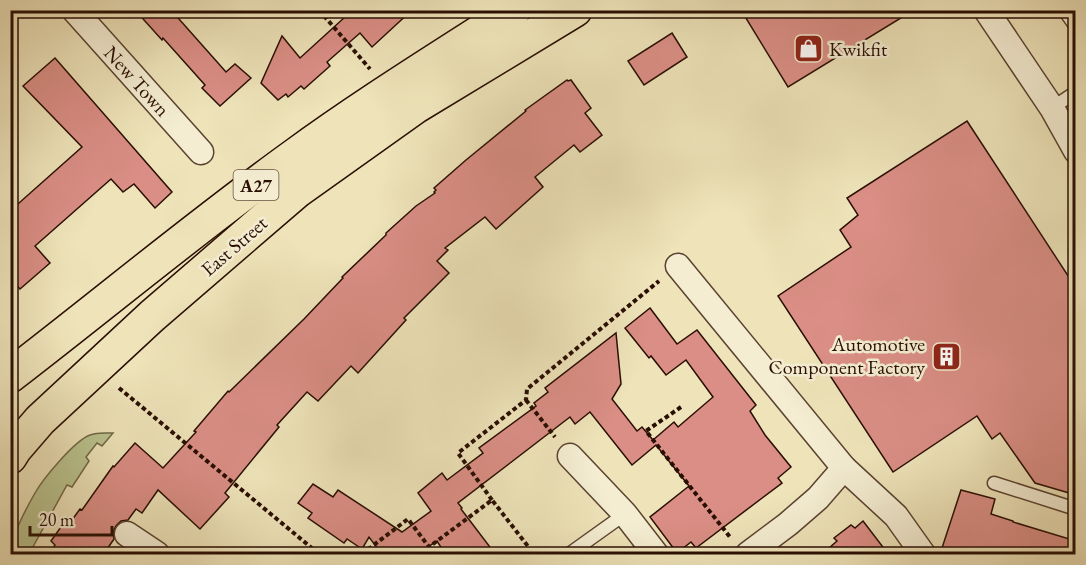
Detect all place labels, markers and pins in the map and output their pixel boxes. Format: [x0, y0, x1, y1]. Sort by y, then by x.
shop icon: Kwikfit [792, 33, 824, 65]
place label: Kwikfit [829, 36, 888, 62]
place label: Automotive Component Factory [768, 331, 925, 380]
building icon: Automotive Component Factory [930, 340, 962, 372]

